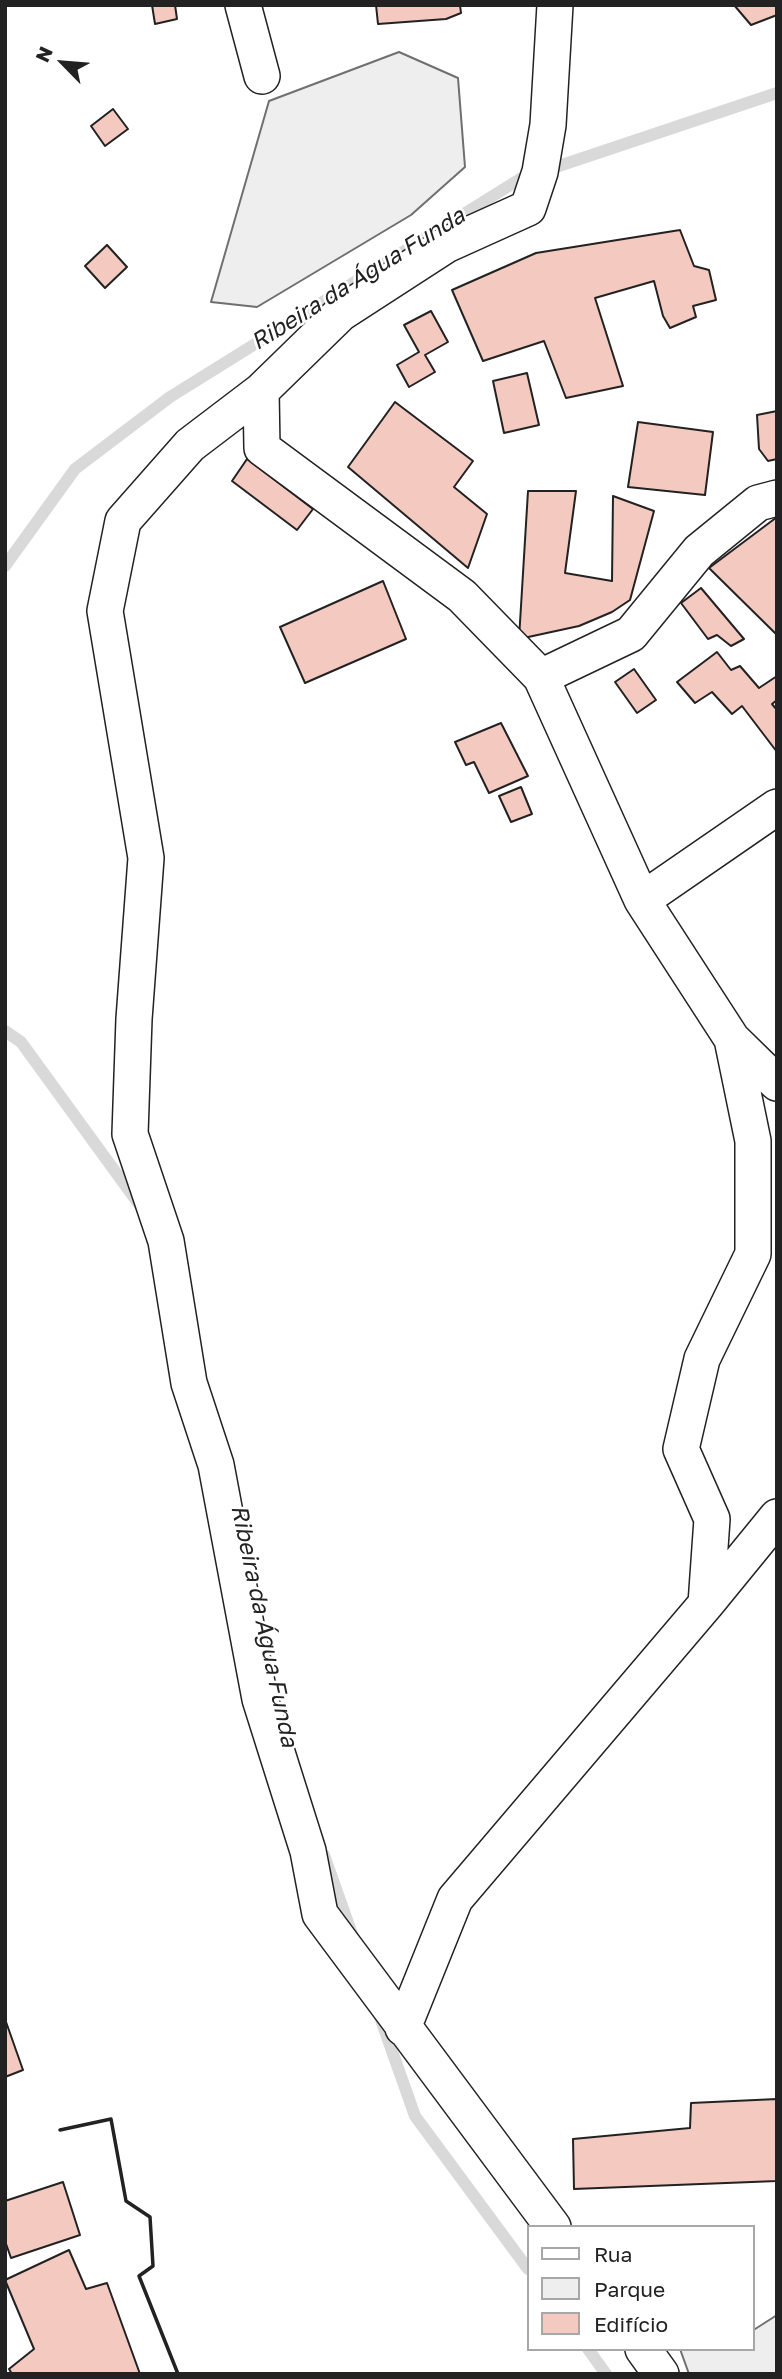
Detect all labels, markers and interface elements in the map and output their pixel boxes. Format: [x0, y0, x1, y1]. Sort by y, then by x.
north arrow [28, 28, 98, 98]
text: N [30, 43, 57, 65]
water label: Ribeira da Água Funda [246, 202, 470, 356]
water label: Ribeira da Água Funda [225, 1502, 303, 1750]
legend [526, 2225, 754, 2351]
text: Rua [594, 2241, 632, 2267]
text: Parque [594, 2276, 665, 2302]
text: Edifício [594, 2311, 668, 2337]

